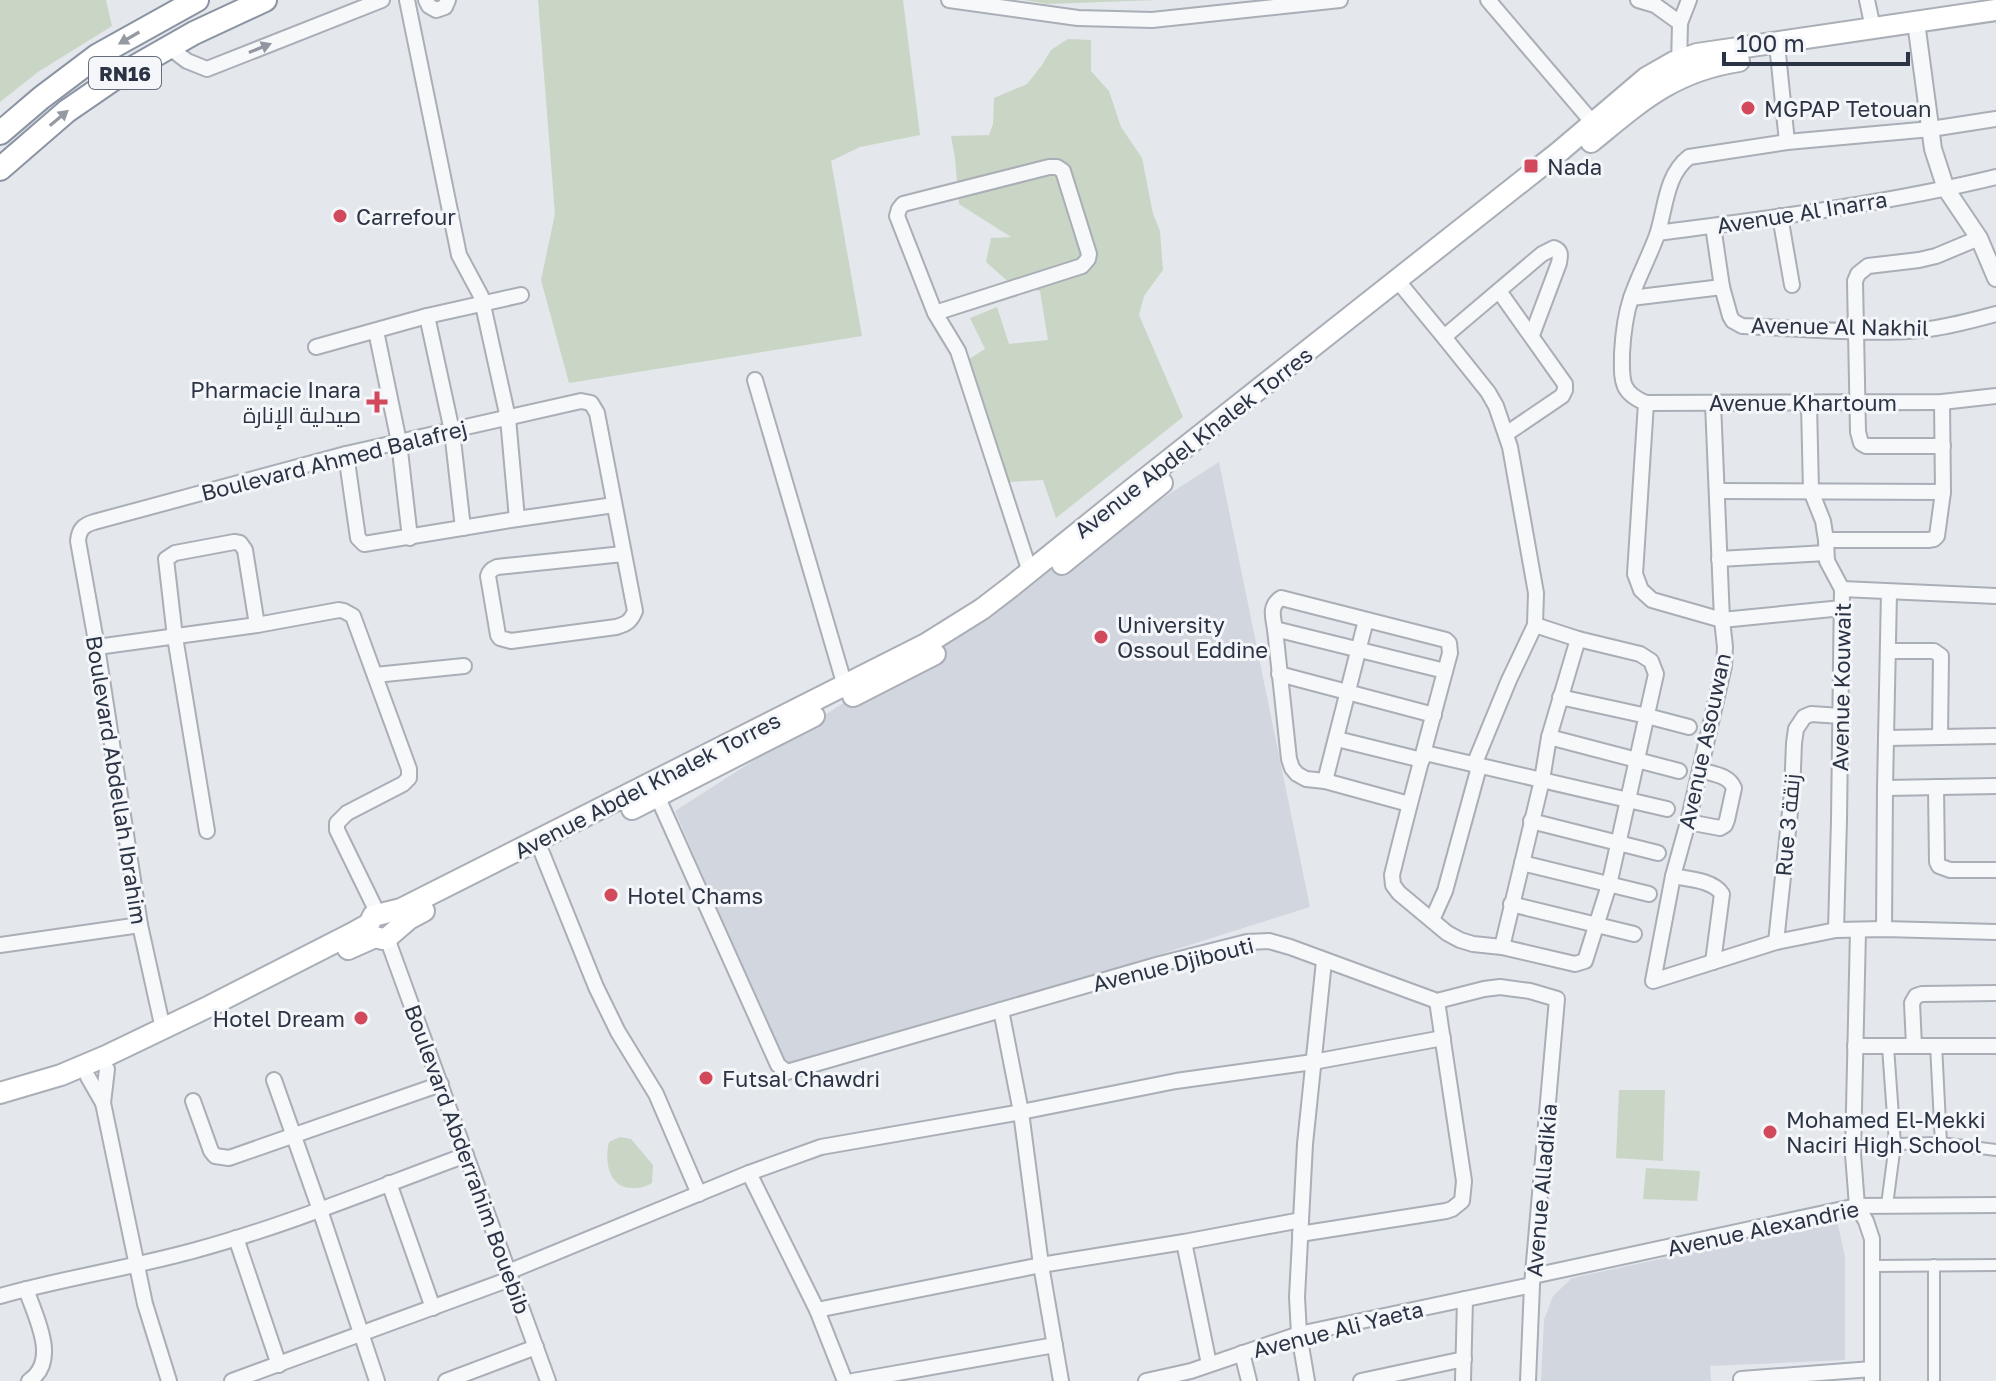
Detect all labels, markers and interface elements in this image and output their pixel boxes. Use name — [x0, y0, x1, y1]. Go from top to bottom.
scale bar — [1724, 16, 1908, 66]
text: 100 m — [1736, 28, 1805, 57]
one-way arrow — [117, 31, 140, 45]
one-way arrow — [248, 41, 272, 54]
road number: RN16 — [89, 57, 161, 89]
place label: MGPAP Tetouan — [1764, 95, 1931, 122]
marker: MGPAP Tetouan — [1739, 99, 1757, 117]
one-way arrow — [49, 110, 69, 127]
place label: Nada — [1547, 153, 1602, 180]
marker: Nada — [1522, 157, 1540, 175]
street label: Avenue Al Inarra — [1715, 185, 1889, 239]
place label: Carrefour — [356, 203, 456, 230]
marker: Carrefour — [331, 207, 349, 225]
street label: Avenue Al Nakhil — [1751, 311, 1929, 341]
street label: Avenue Abdel Khalek Torres — [1068, 341, 1318, 543]
place label: Pharmacie Inara صيدلية الإنارة — [190, 376, 361, 430]
street label: Avenue Khartoum — [1709, 389, 1897, 416]
marker: Pharmacie Inara صيدلية الإنارة — [368, 393, 386, 411]
street label: Boulevard Ahmed Balafrej — [198, 414, 470, 506]
street label: Avenue Kouwait — [1826, 602, 1856, 772]
place label: University Ossoul Eddine — [1117, 611, 1268, 663]
marker: University Ossoul Eddine — [1092, 628, 1110, 646]
street label: Boulevard Abdellah Ibrahim — [81, 634, 153, 926]
street label: Avenue Asouwan — [1672, 650, 1736, 832]
street label: Avenue Abdel Khalek Torres — [509, 706, 785, 864]
street label: Rue 3 زنقة — [1769, 773, 1805, 877]
place label: Hotel Chams — [627, 882, 763, 909]
marker: Hotel Chams — [602, 886, 620, 904]
street label: Avenue Djibouti — [1090, 931, 1256, 997]
street label: Boulevard Abderrahim Bouebib — [399, 1001, 537, 1317]
place label: Hotel Dream — [213, 1005, 345, 1032]
marker: Hotel Dream — [352, 1009, 370, 1027]
place label: Futsal Chawdri — [722, 1065, 880, 1092]
marker: Futsal Chawdri — [697, 1069, 715, 1087]
street label: Avenue Alladikia — [1520, 1102, 1562, 1278]
place label: Mohamed El-Mekki Naciri High School — [1786, 1106, 1986, 1158]
marker: Mohamed El-Mekki Naciri High School — [1761, 1123, 1779, 1141]
street label: Avenue Alexandrie — [1665, 1195, 1861, 1261]
street label: Avenue Ali Yaeta — [1250, 1295, 1426, 1363]

